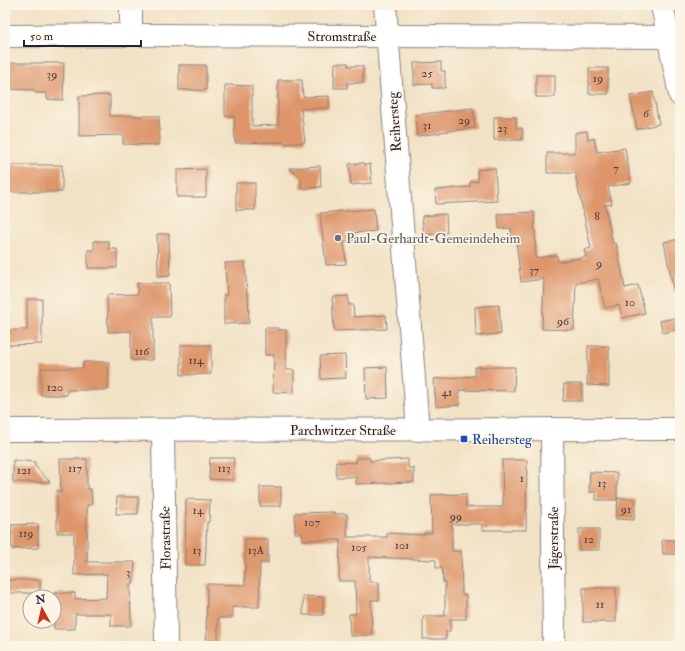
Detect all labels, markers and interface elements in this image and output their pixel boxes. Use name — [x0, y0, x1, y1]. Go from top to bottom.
scale bar — [24, 22, 141, 48]
street label: Stromstraße — [308, 28, 377, 45]
text: 50 m — [30, 29, 54, 44]
house number: 25 — [421, 66, 433, 81]
house number: 39 — [47, 67, 57, 82]
house number: 19 — [593, 71, 603, 86]
street label: Reihersteg — [384, 90, 405, 152]
house number: 6 — [643, 106, 650, 121]
house number: 29 — [458, 113, 470, 128]
house number: 31 — [423, 118, 431, 133]
house number: 23 — [497, 121, 507, 136]
house number: 7 — [613, 161, 619, 176]
house number: 8 — [594, 209, 600, 224]
place label: Paul-Gerhardt-Gemeindeheim — [346, 230, 521, 247]
marker: Paul-Gerhardt-Gemeindeheim — [333, 233, 343, 243]
house number: 9 — [595, 256, 602, 271]
house number: 37 — [529, 263, 540, 278]
house number: 10 — [625, 295, 635, 310]
house number: 96 — [556, 314, 570, 329]
house number: 116 — [135, 344, 150, 359]
house number: 114 — [188, 353, 204, 368]
house number: 120 — [47, 380, 63, 395]
house number: 41 — [442, 385, 452, 400]
street label: Parchwitzer Straße — [290, 422, 396, 439]
place label: Reihersteg — [472, 431, 533, 448]
marker: Reihersteg — [459, 434, 469, 444]
house number: 117 — [68, 461, 83, 476]
house number: 113 — [217, 461, 231, 476]
house number: 121 — [17, 463, 31, 478]
house number: 1 — [520, 471, 524, 486]
house number: 13 — [598, 476, 606, 491]
house number: 91 — [620, 502, 631, 517]
house number: 14 — [193, 503, 204, 518]
street label: Florastraße — [156, 506, 175, 570]
street label: Jägerstraße — [545, 506, 562, 570]
house number: 99 — [449, 509, 462, 524]
house number: 107 — [304, 515, 320, 530]
house number: 119 — [19, 526, 33, 541]
house number: 12 — [584, 532, 594, 547]
house number: 101 — [395, 538, 409, 553]
house number: 105 — [351, 540, 368, 555]
house number: 13 — [193, 543, 201, 558]
house number: 13A — [248, 543, 265, 558]
house number: 3 — [126, 565, 130, 580]
north arrow — [22, 589, 62, 629]
text: N — [34, 592, 48, 607]
house number: 11 — [596, 597, 604, 612]

